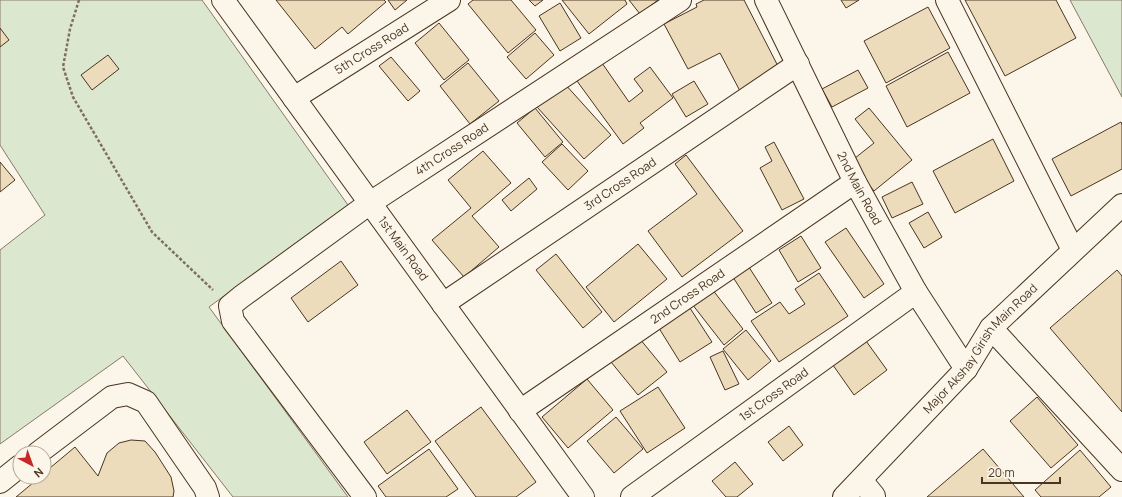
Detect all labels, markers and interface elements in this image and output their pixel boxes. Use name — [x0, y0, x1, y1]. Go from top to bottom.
street label: 5th Cross Road — [331, 19, 412, 78]
street label: 4th Cross Road — [411, 119, 492, 179]
street label: 2nd Main Road — [833, 148, 886, 228]
street label: 3rd Cross Road — [581, 153, 659, 214]
street label: 1st Main Road — [374, 213, 433, 284]
street label: 2nd Cross Road — [647, 265, 728, 328]
street label: Major Akshay Girish Main Road — [919, 280, 1041, 417]
street label: 1st Cross Road — [736, 363, 812, 425]
north arrow — [12, 445, 52, 485]
scale bar — [982, 459, 1060, 485]
text: 20 m — [988, 464, 1015, 481]
text: N — [31, 465, 47, 481]

